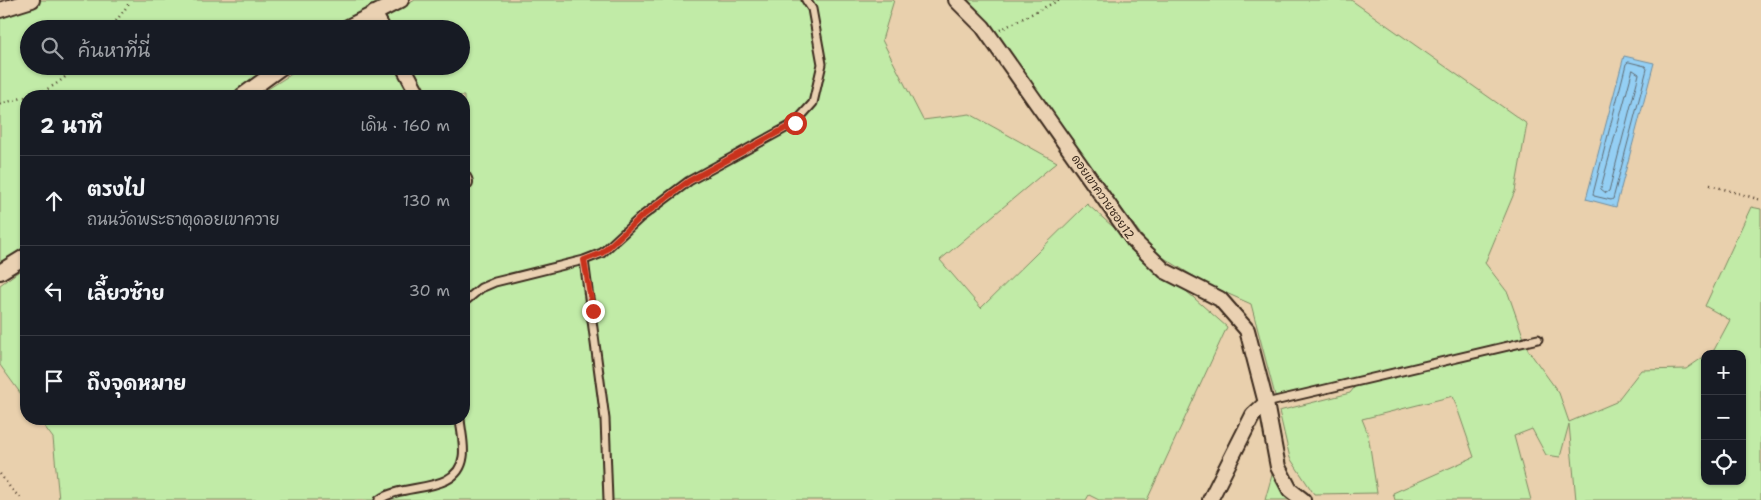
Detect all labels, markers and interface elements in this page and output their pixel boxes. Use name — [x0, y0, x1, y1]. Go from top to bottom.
search box — [20, 20, 470, 75]
icon: search — [38, 34, 66, 62]
text: ค้นหาที่นี่ — [78, 38, 150, 63]
text: 2 นาที — [40, 112, 102, 140]
route start — [784, 112, 807, 135]
text: เดิน · 160 m — [360, 115, 450, 136]
street label: ดอยเขาควายซอย12 — [1068, 151, 1138, 243]
text: ตรงไป — [87, 177, 145, 202]
icon: ahead — [40, 187, 68, 215]
text: 130 m — [403, 190, 450, 211]
text: ถนนวัดพระธาตุดอยเขาควาย — [87, 209, 280, 230]
icon: left — [40, 277, 68, 305]
text: 30 m — [409, 280, 450, 301]
text: เลี้ยวซ้าย — [87, 281, 164, 306]
route end — [582, 300, 605, 323]
map controls — [1701, 350, 1746, 485]
button: + — [1701, 350, 1746, 395]
icon: arrive — [40, 367, 68, 395]
text: ถึงจุดหมาย — [87, 371, 186, 396]
button: − — [1701, 395, 1746, 440]
button: locate — [1701, 440, 1746, 485]

